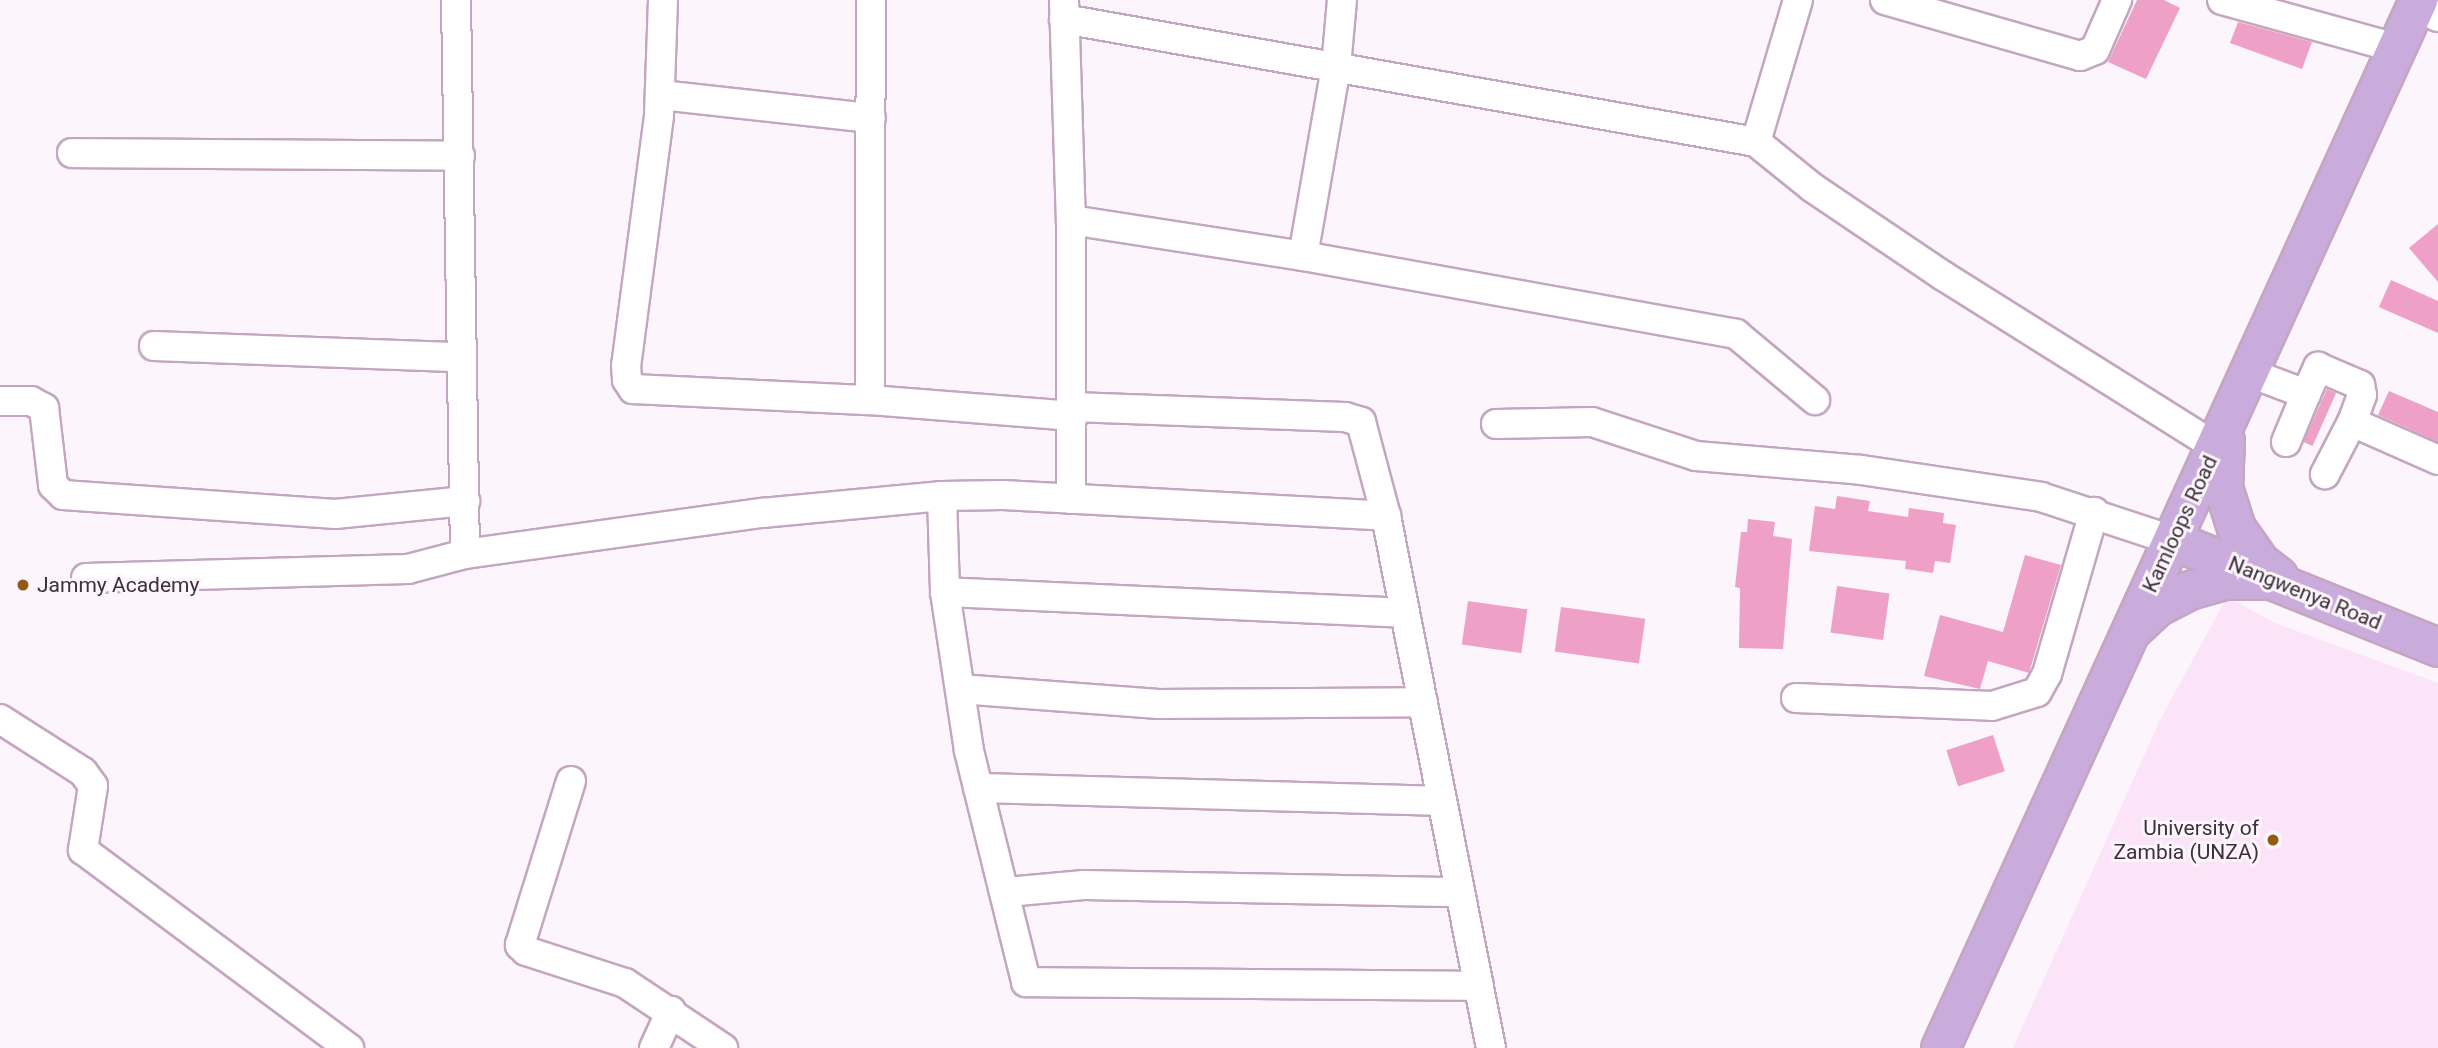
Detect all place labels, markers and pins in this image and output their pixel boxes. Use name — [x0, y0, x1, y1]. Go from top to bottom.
place label: Jammy Academy — [37, 572, 199, 598]
marker: Jammy Academy — [15, 577, 31, 593]
place label: University of Zambia (UNZA) — [2114, 815, 2259, 865]
marker: University of Zambia (UNZA) — [2265, 832, 2281, 848]

